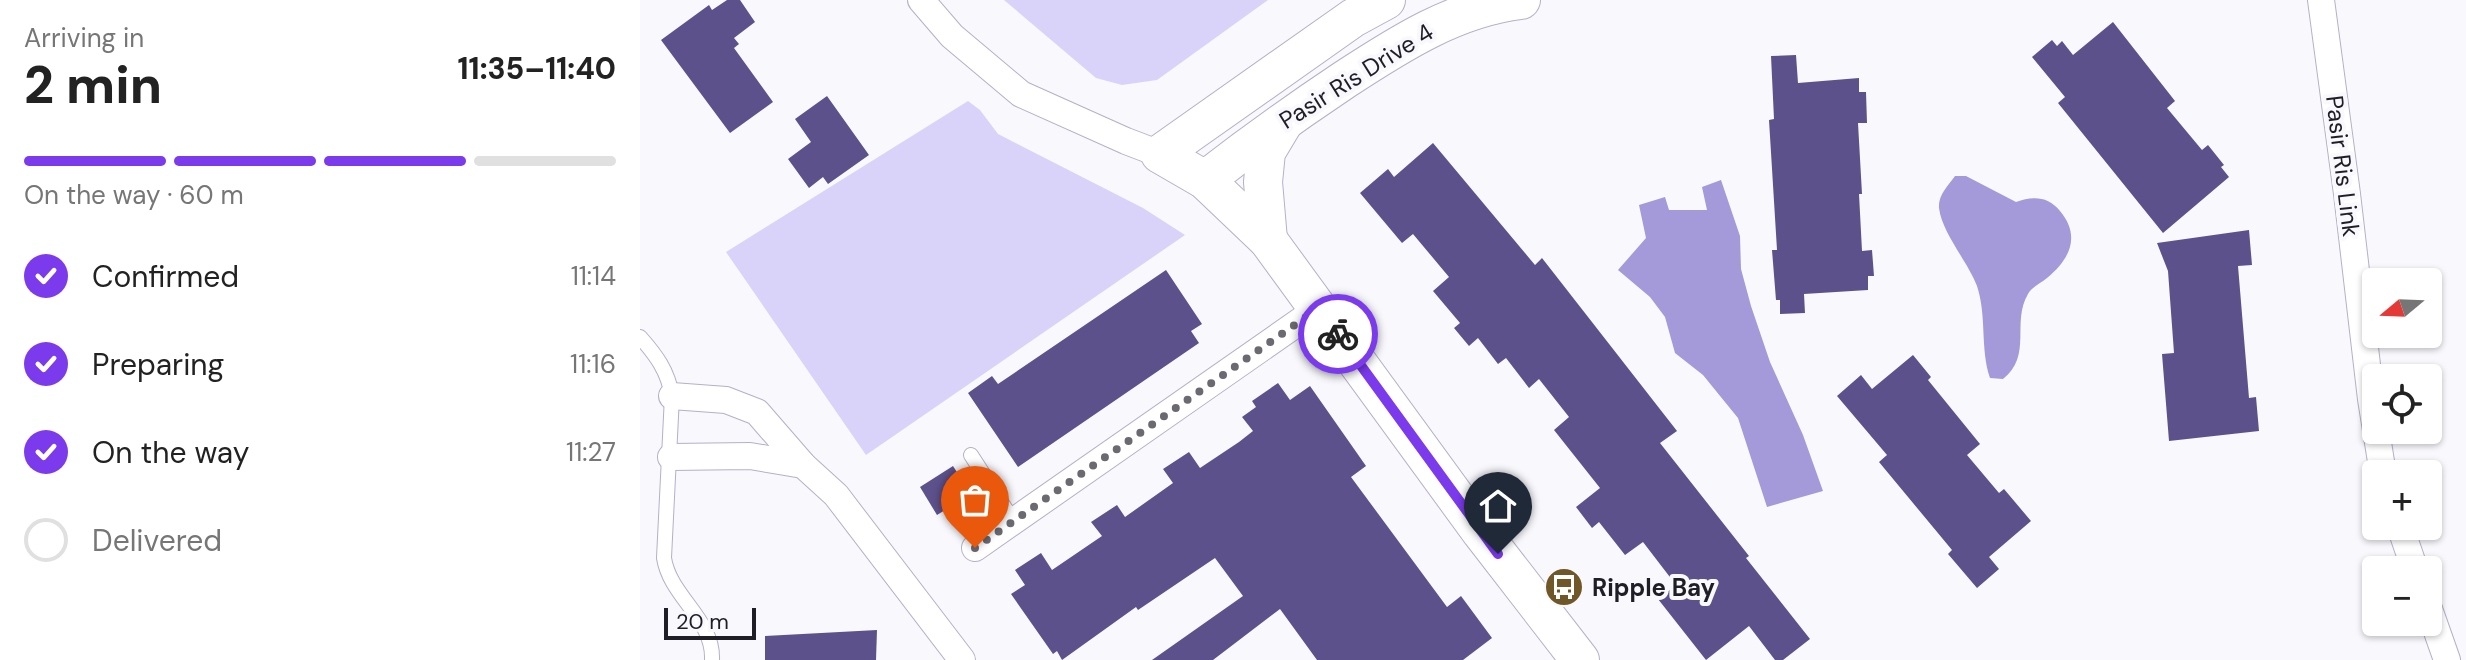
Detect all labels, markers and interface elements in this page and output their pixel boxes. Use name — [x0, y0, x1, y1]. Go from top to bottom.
street label: Pasir Ris Drive 4 — [1273, 16, 1439, 136]
text: Arriving in — [24, 21, 144, 55]
text: 11:35–11:40 — [458, 49, 616, 88]
text: 2 min — [24, 51, 162, 119]
street label: Pasir Ris Link — [2319, 94, 2367, 238]
text: On the way · 60 m — [24, 178, 244, 212]
icon: check — [24, 254, 68, 298]
text: Confirmed — [92, 257, 239, 296]
text: 11:14 — [571, 259, 616, 293]
north arrow — [2362, 268, 2442, 348]
map controls — [2362, 268, 2442, 636]
courier — [1298, 294, 1378, 374]
icon: bike — [1316, 312, 1360, 356]
icon: check — [24, 342, 68, 386]
text: Preparing — [92, 345, 224, 384]
text: 11:16 — [570, 347, 616, 381]
button: locate — [2362, 364, 2442, 444]
icon: check — [24, 430, 68, 474]
text: On the way — [92, 433, 249, 472]
text: 11:27 — [566, 435, 616, 469]
button: + — [2362, 460, 2442, 540]
pin — [941, 466, 1009, 548]
pin — [1464, 472, 1532, 554]
icon: bag — [953, 478, 997, 522]
icon: home — [1476, 484, 1520, 528]
text: Delivered — [92, 521, 222, 560]
button: − — [2362, 556, 2442, 636]
bus stop icon: Ripple Bay — [1543, 566, 1585, 608]
place label: Ripple Bay — [1592, 572, 1716, 603]
scale bar — [664, 604, 756, 640]
text: 20 m — [676, 607, 729, 636]

